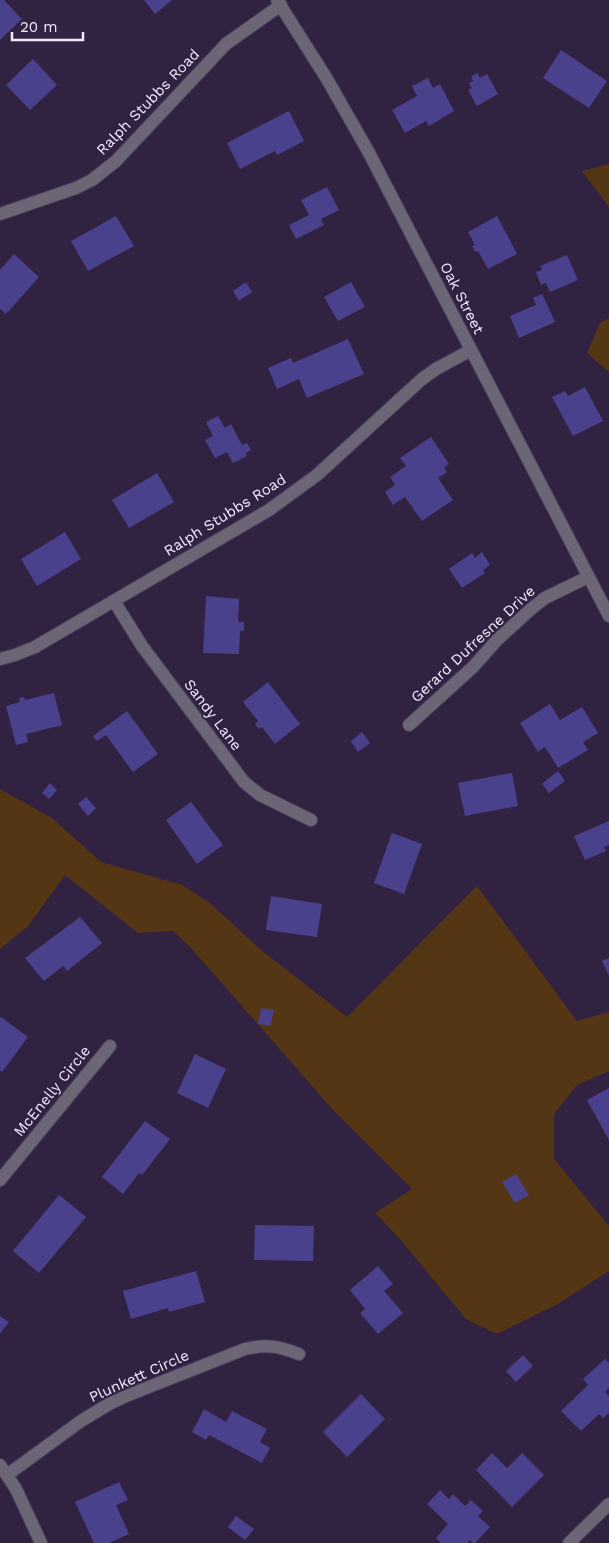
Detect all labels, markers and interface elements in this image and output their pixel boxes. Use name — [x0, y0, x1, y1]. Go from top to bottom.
scale bar — [12, 10, 84, 42]
text: 20 m — [20, 18, 58, 36]
street label: Ralph Stubbs Road — [93, 45, 203, 159]
street label: Oak Street — [436, 259, 488, 338]
street label: Ralph Stubbs Road — [161, 470, 289, 560]
street label: Gerard Dufresne Drive — [407, 582, 539, 706]
street label: Sandy Lane — [180, 676, 246, 754]
street label: McEnelly Circle — [10, 1042, 94, 1140]
street label: Plunkett Circle — [86, 1346, 192, 1406]

